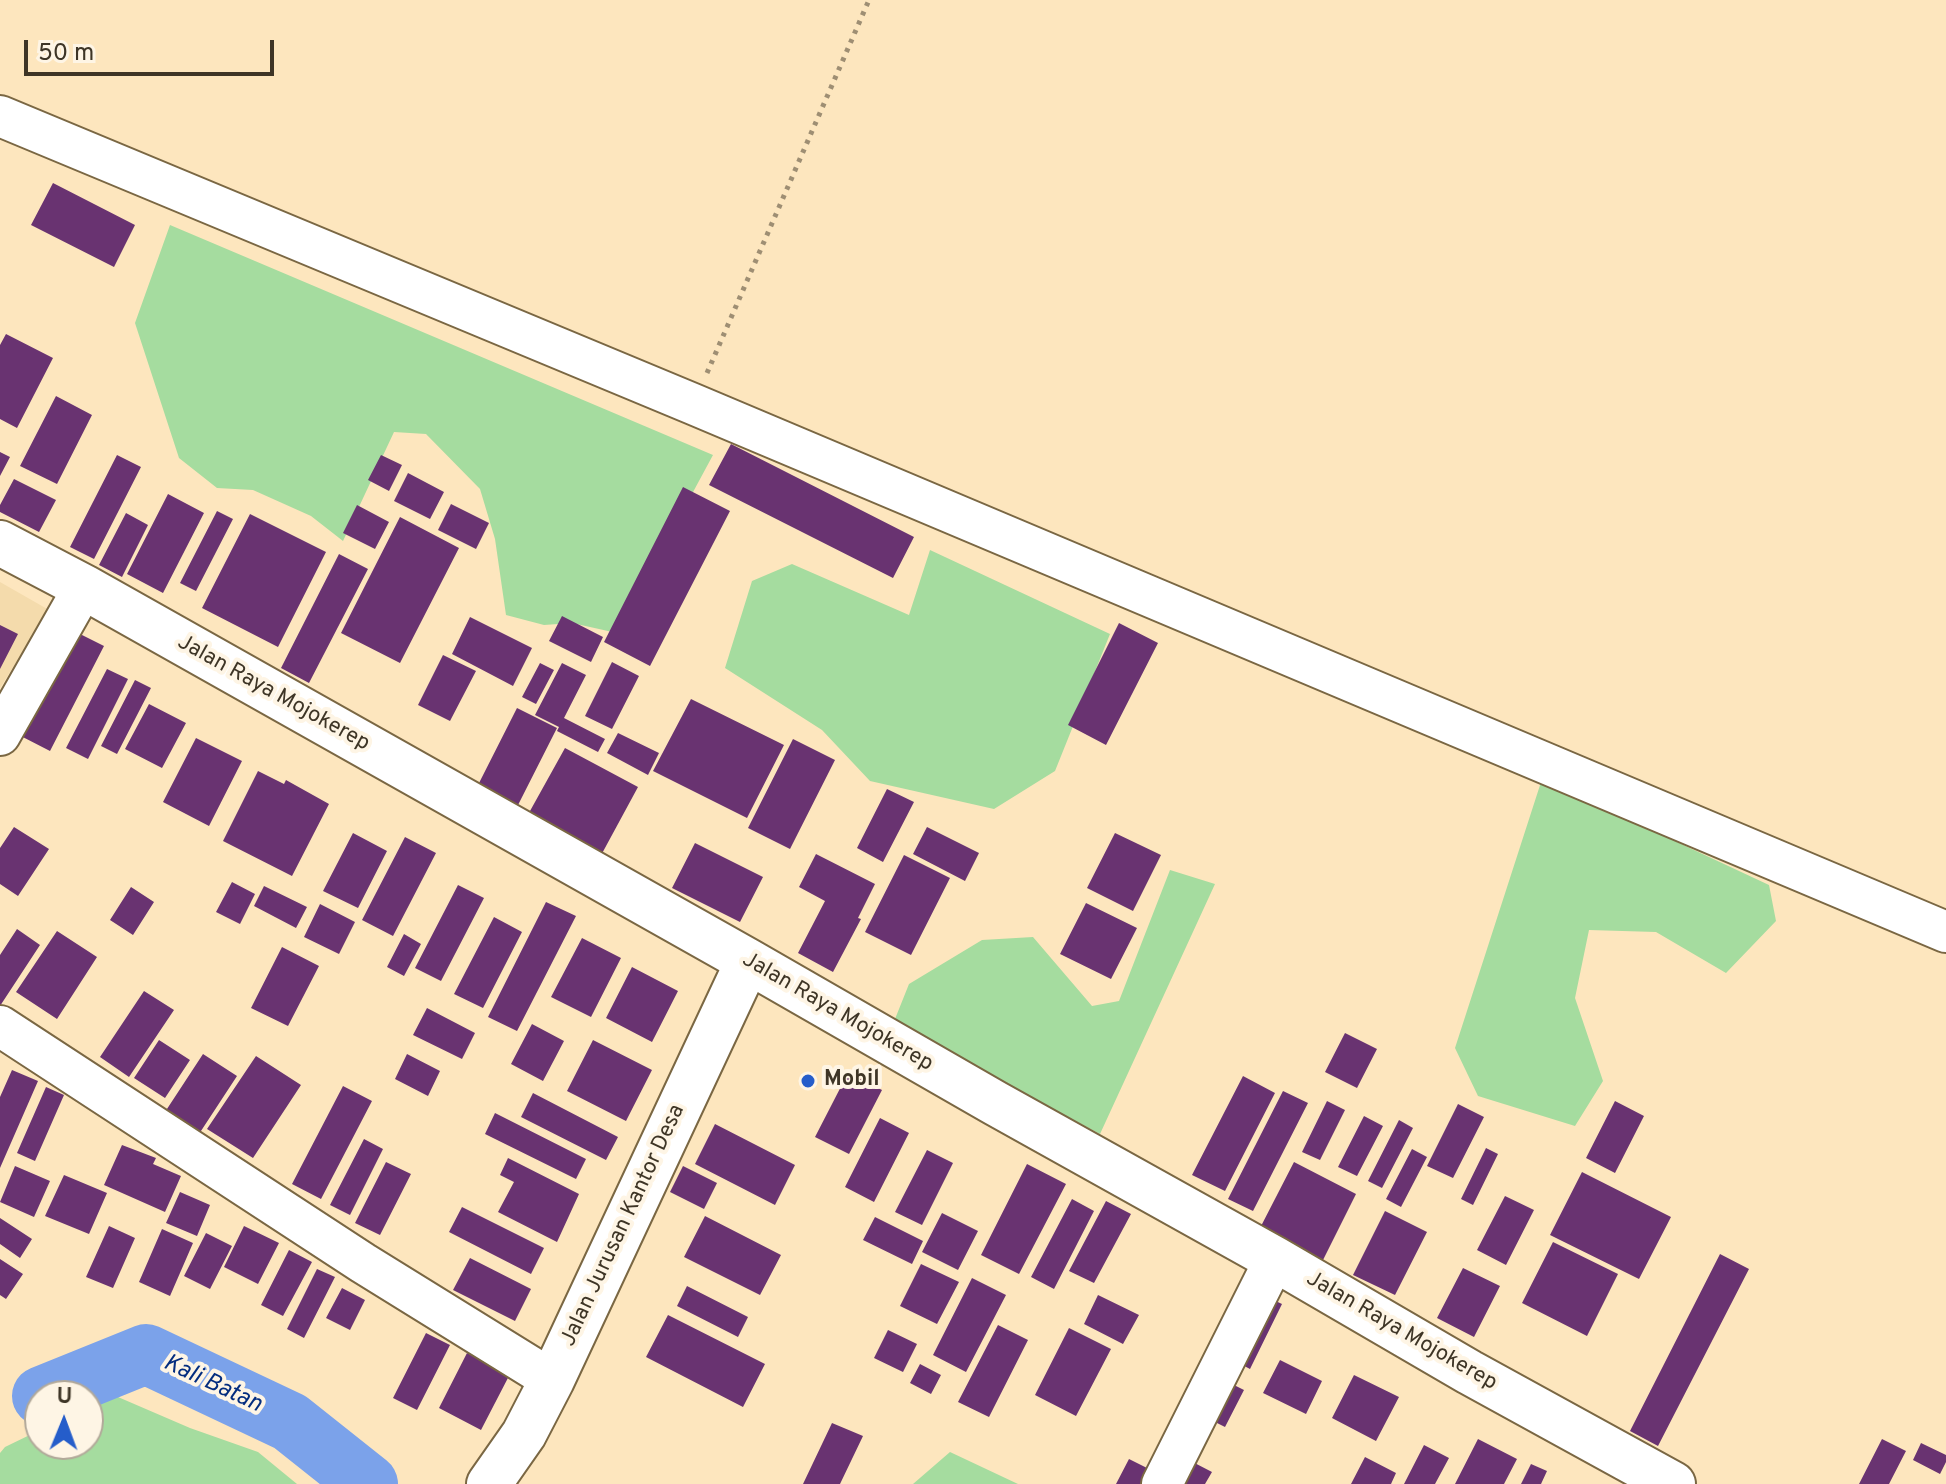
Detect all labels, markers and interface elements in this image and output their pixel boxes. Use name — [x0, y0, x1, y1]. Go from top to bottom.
scale bar — [28, 24, 278, 74]
text: 50 m — [38, 39, 94, 69]
street label: Jalan Raya Mojokerep — [172, 630, 374, 758]
street label: Jalan Raya Mojokerep — [737, 948, 937, 1078]
place label: Mobil — [824, 1068, 880, 1094]
marker: Mobil — [799, 1072, 817, 1090]
street label: Jalan Jurusan Kantor Desa — [556, 1101, 692, 1351]
street label: Jalan Raya Mojokerep — [1301, 1267, 1501, 1397]
water label: Kali Batan — [158, 1350, 266, 1420]
north arrow — [24, 1380, 104, 1460]
text: U — [56, 1384, 72, 1411]

